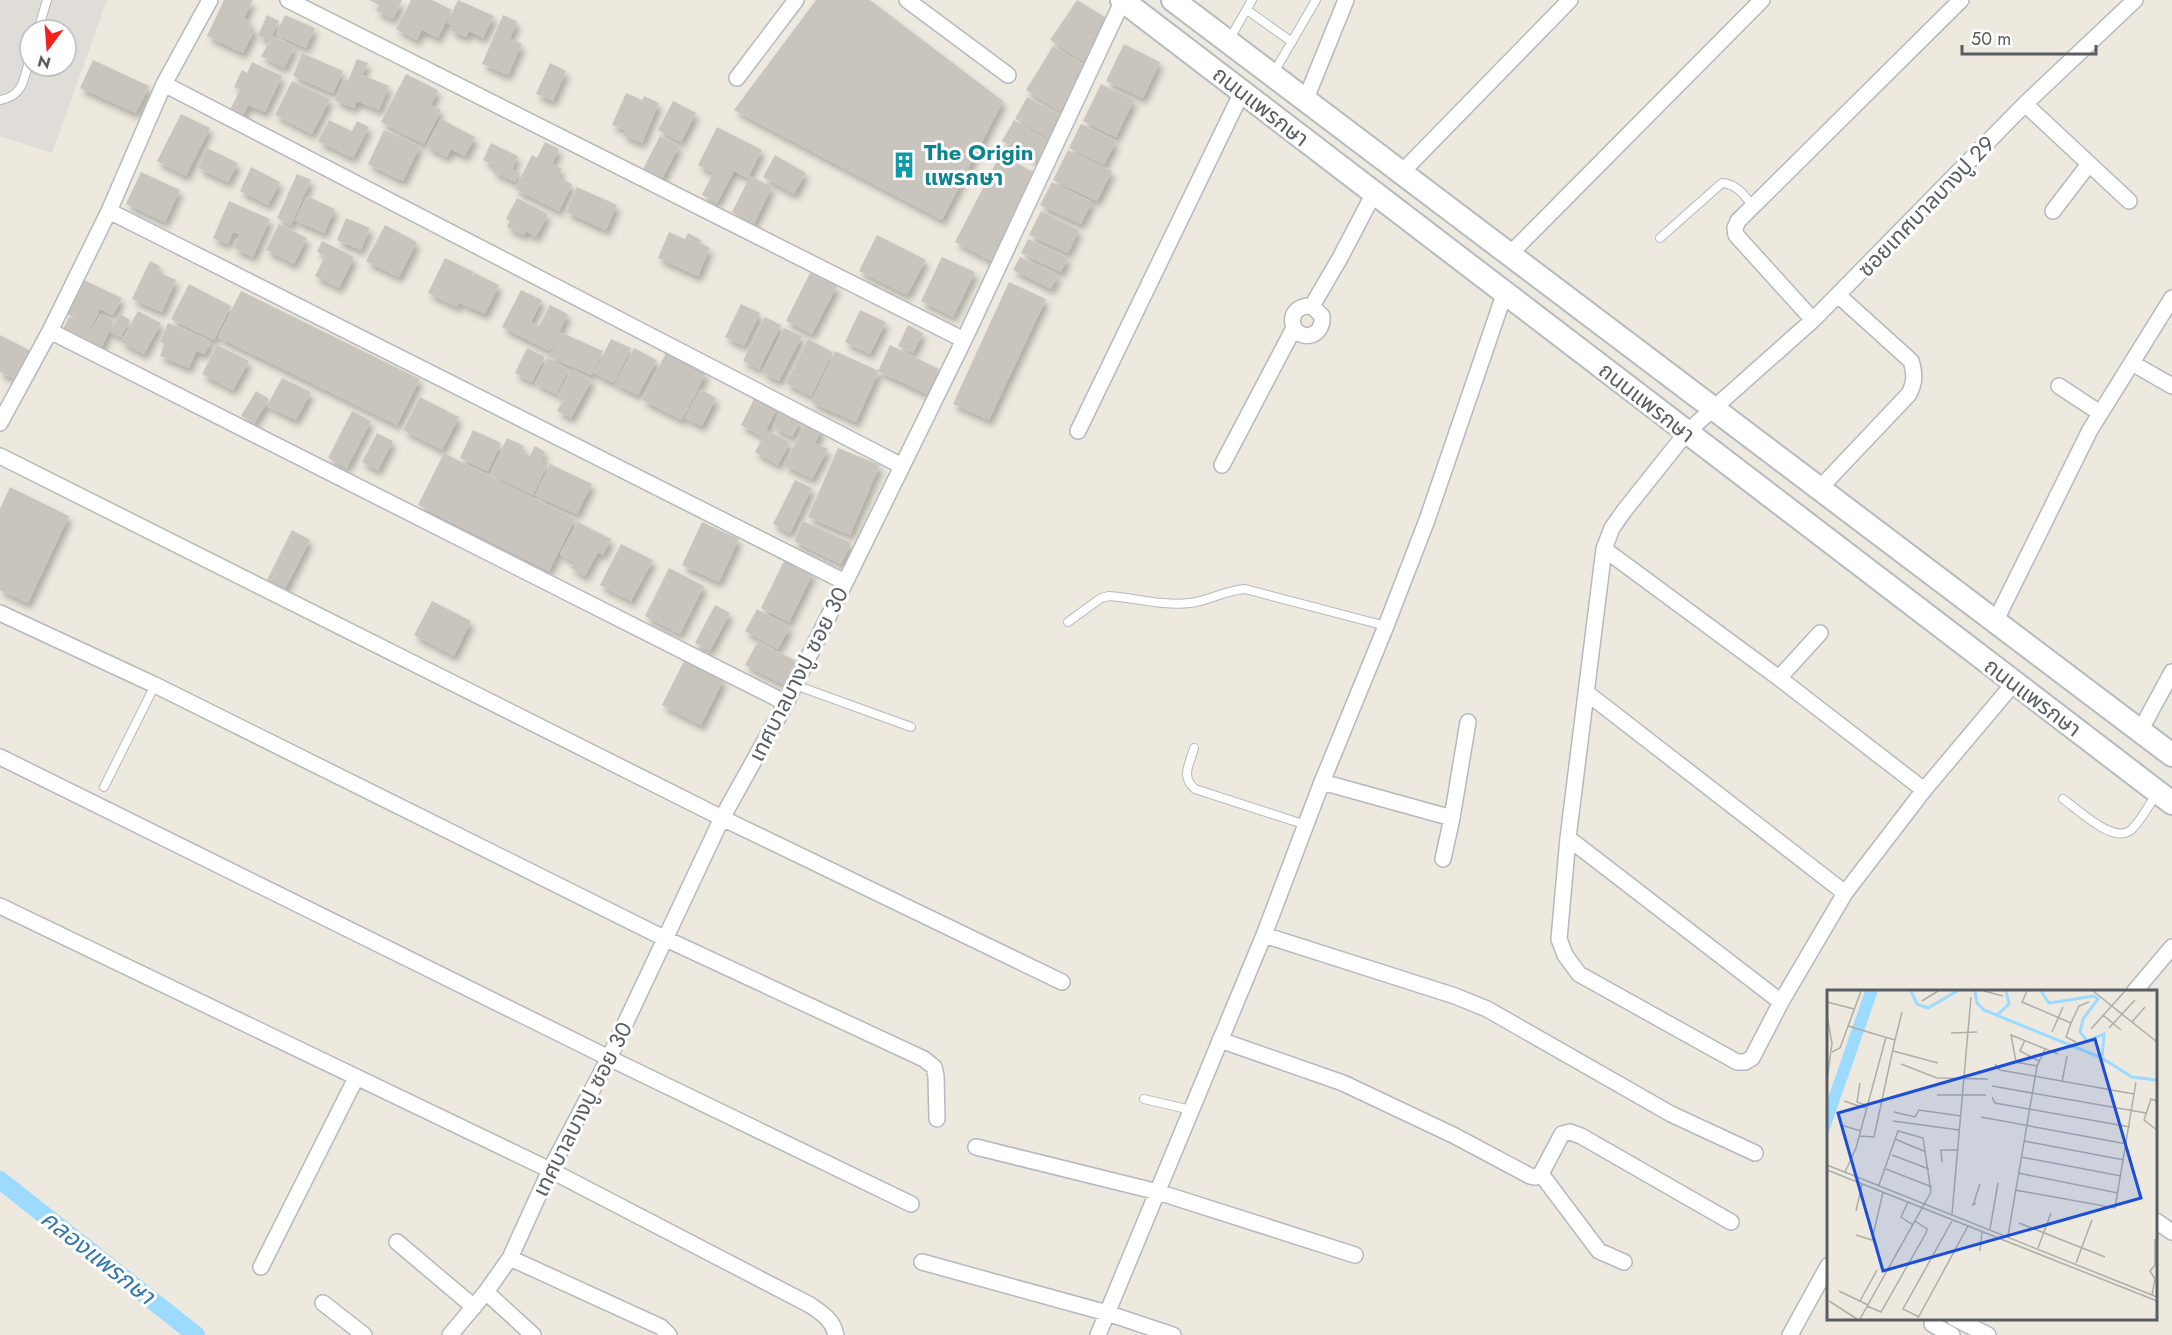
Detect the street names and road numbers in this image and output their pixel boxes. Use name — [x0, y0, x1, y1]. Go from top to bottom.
street label: ถนนแพรกษา — [1206, 58, 1316, 154]
street label: ซอยเทศบาลบางปู 29 — [1850, 128, 2002, 284]
street label: ถนนแพรกษา — [1592, 354, 1702, 450]
street label: เทศบาลบางปู ซอย 30 — [740, 581, 856, 767]
street label: ถนนแพรกษา — [1978, 650, 2088, 744]
street label: เทศบาลบางปู ซอย 30 — [524, 1016, 640, 1202]

